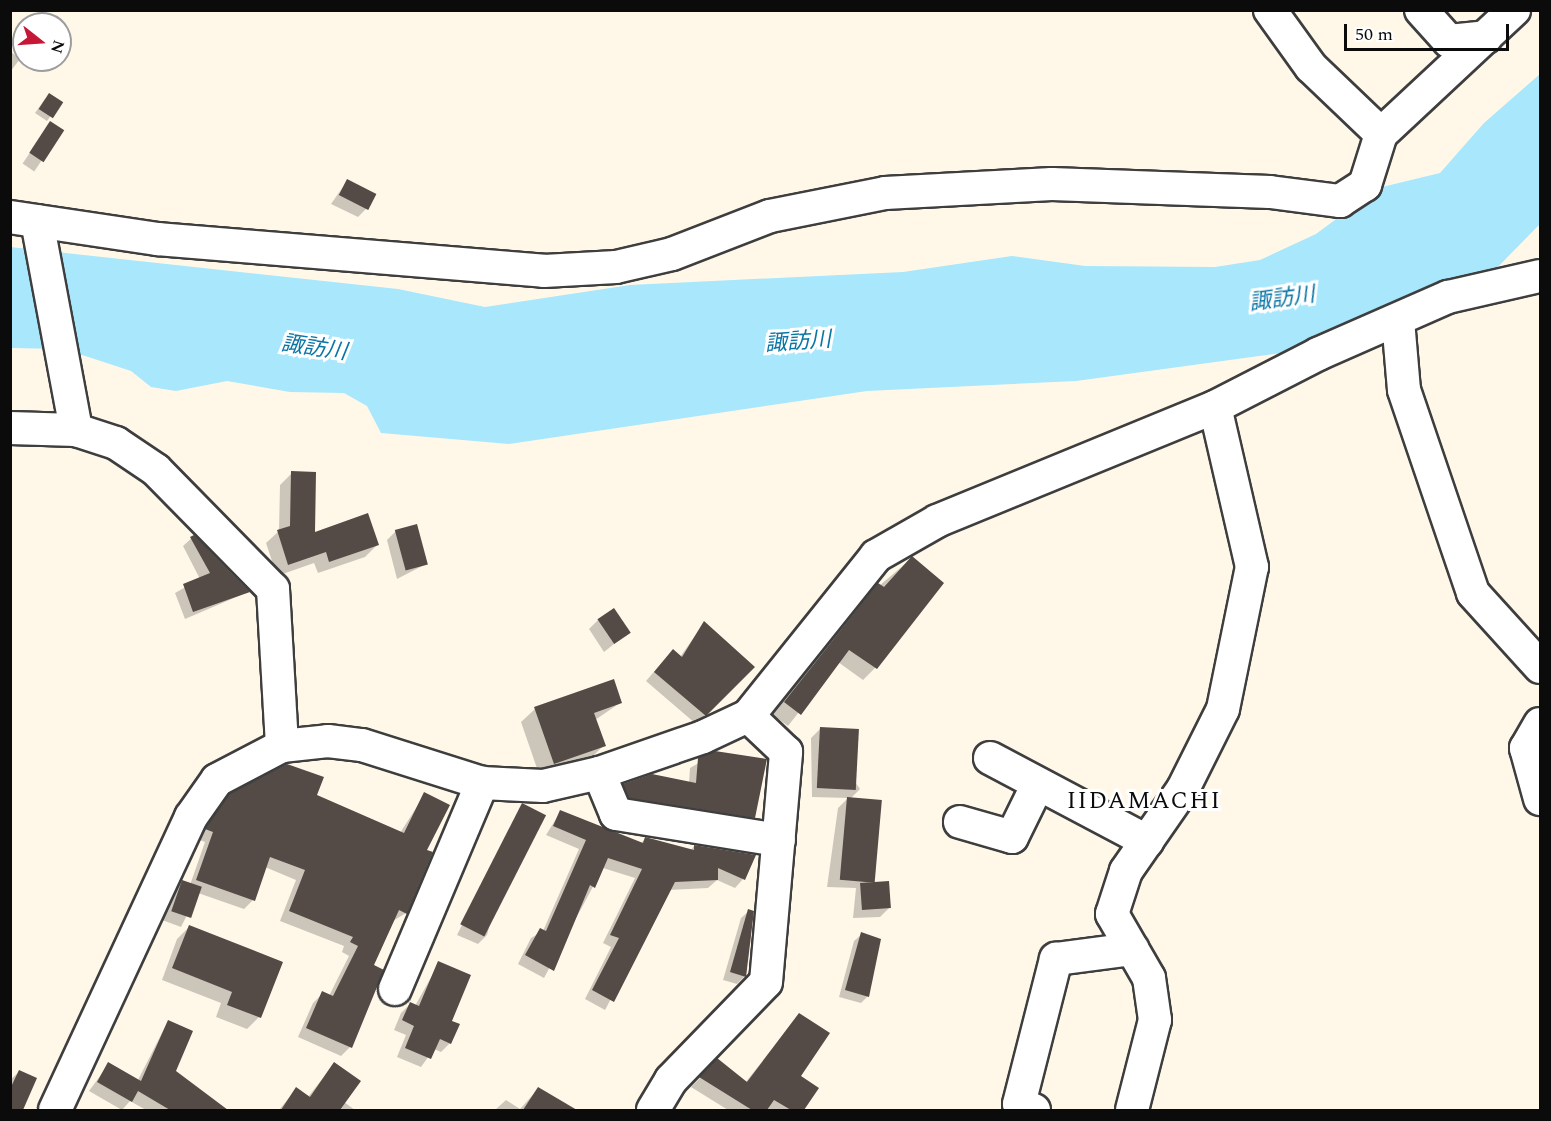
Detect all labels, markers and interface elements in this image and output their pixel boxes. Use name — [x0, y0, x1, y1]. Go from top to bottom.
north arrow — [12, 12, 72, 72]
scale bar — [1347, 12, 1512, 50]
text: 50 m — [1355, 21, 1393, 48]
text: N — [44, 37, 71, 56]
water label: 諏訪川 — [1247, 281, 1317, 317]
water label: 諏訪川 — [764, 327, 832, 357]
water label: 諏訪川 — [279, 330, 349, 366]
district label: IIDAMACHI — [1067, 788, 1221, 816]

